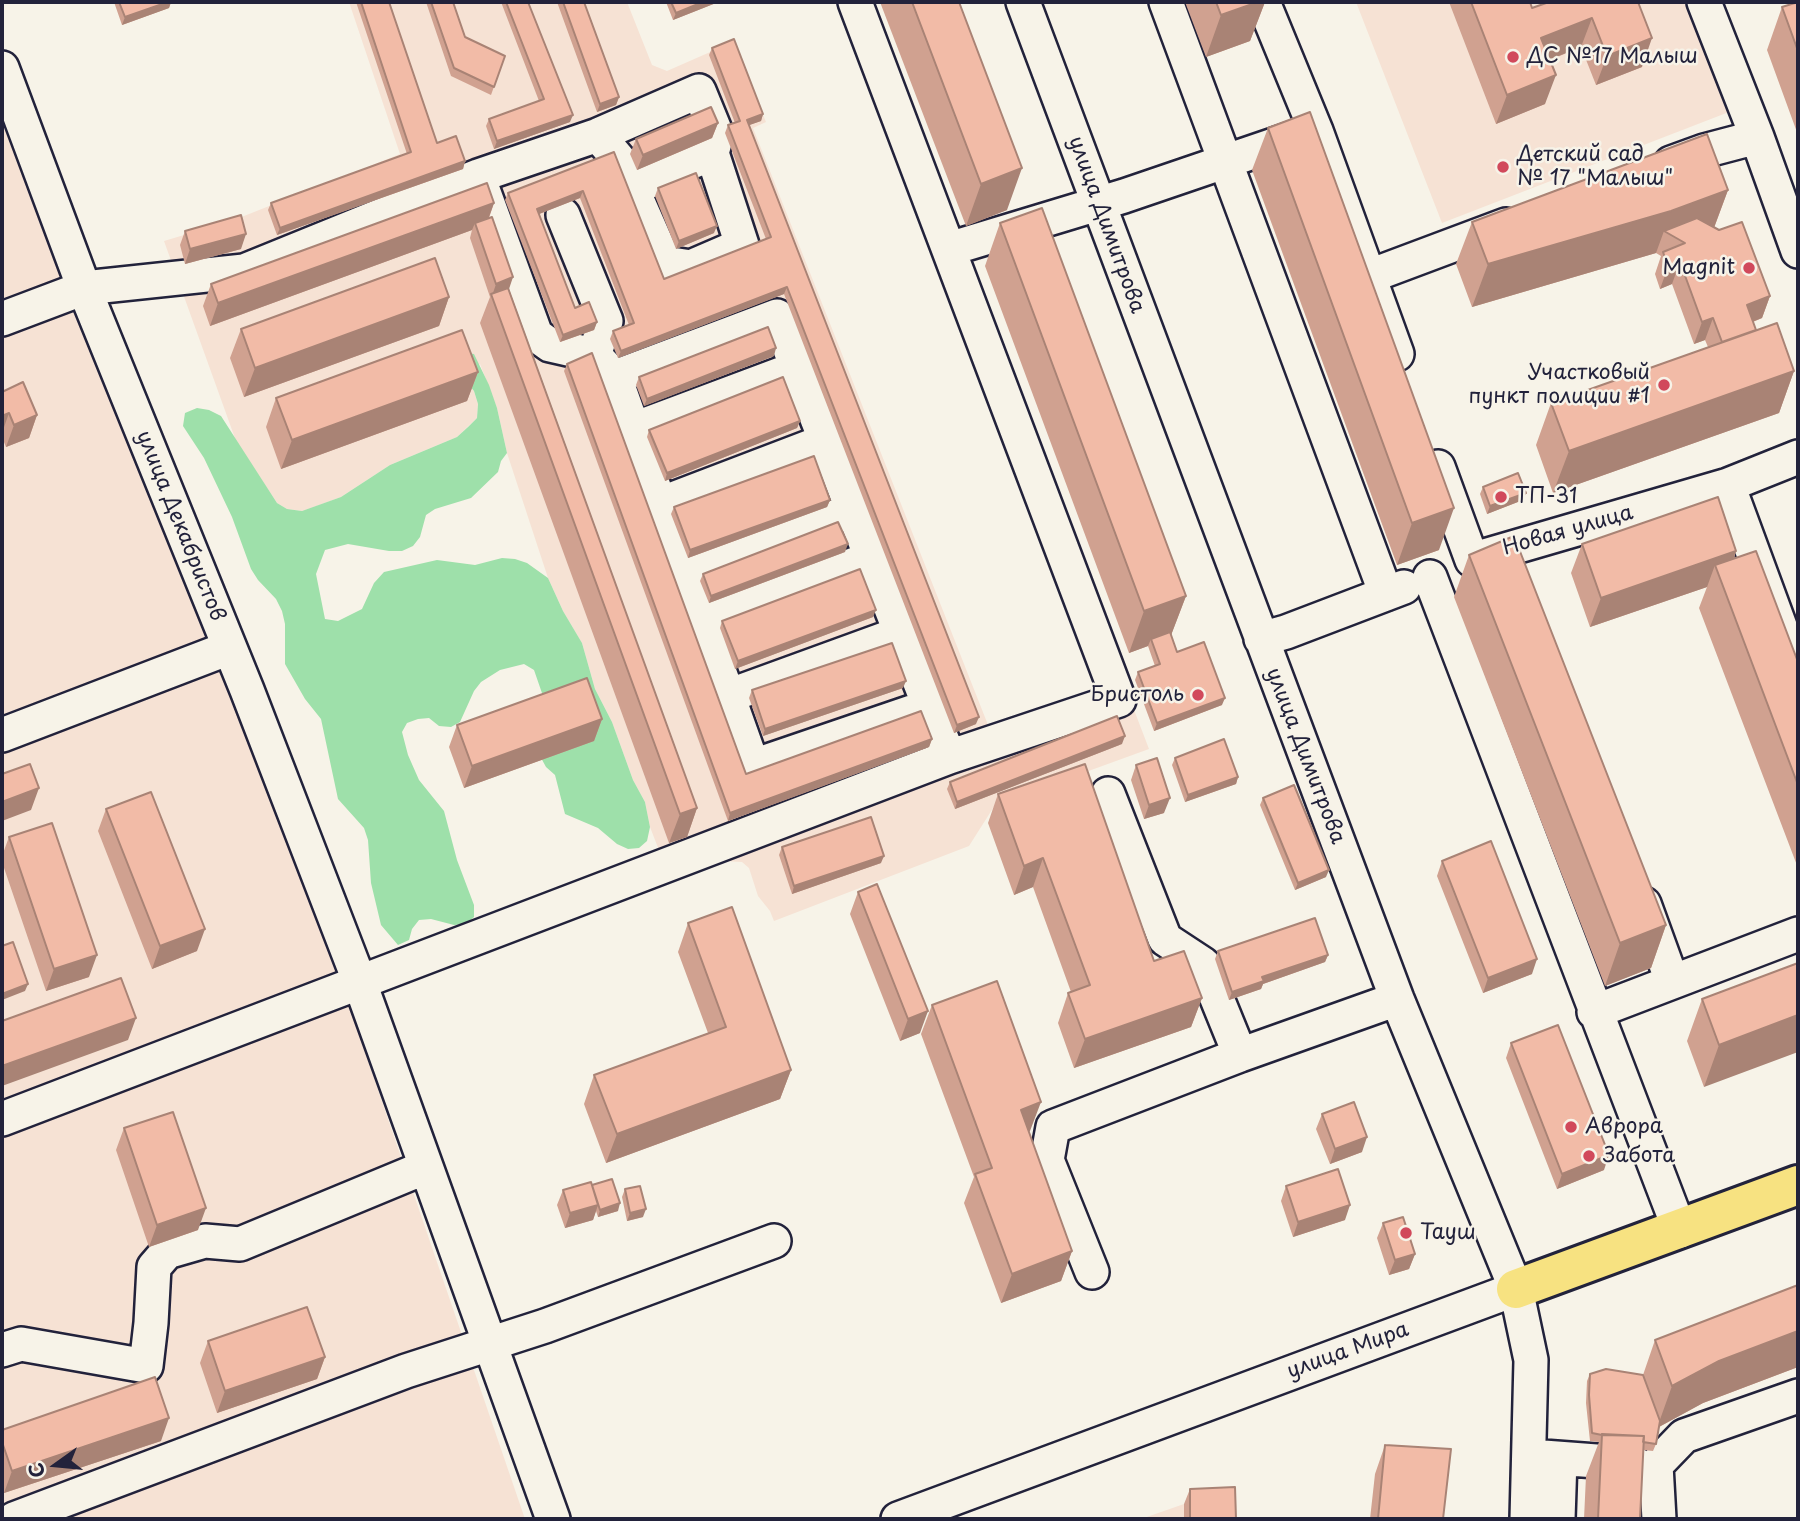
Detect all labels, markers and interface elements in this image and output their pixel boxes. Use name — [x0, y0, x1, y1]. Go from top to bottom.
place label: ДС №17 Малыш — [1527, 44, 1698, 70]
marker: ДС №17 Малыш — [1505, 49, 1521, 65]
street label: улица Димитрова — [1062, 133, 1150, 317]
place label: Детский сад № 17 "Малыш" — [1517, 142, 1673, 192]
marker: Детский сад № 17 "Малыш" — [1495, 159, 1511, 175]
place label: Magnit — [1662, 255, 1735, 281]
marker: Magnit — [1741, 260, 1757, 276]
place label: Участковый пункт полиции #1 — [1468, 360, 1650, 410]
marker: Участковый пункт полиции #1 — [1656, 377, 1672, 393]
street label: улица Декабристов — [130, 427, 230, 625]
place label: ТП-31 — [1515, 484, 1577, 510]
marker: ТП-31 — [1493, 489, 1509, 505]
street label: Новая улица — [1500, 500, 1636, 562]
street label: улица Димитрова — [1260, 664, 1350, 848]
place label: Бристоль — [1091, 682, 1184, 708]
marker: Бристоль — [1190, 687, 1206, 703]
place label: Аврора — [1585, 1114, 1663, 1140]
marker: Аврора — [1563, 1119, 1579, 1135]
place label: Забота — [1603, 1143, 1675, 1169]
marker: Забота — [1581, 1148, 1597, 1164]
place label: Тауш — [1420, 1220, 1476, 1246]
marker: Тауш — [1398, 1225, 1414, 1241]
street label: улица Мира — [1284, 1317, 1412, 1385]
north arrow — [21, 1430, 91, 1500]
text: С — [20, 1460, 51, 1481]

